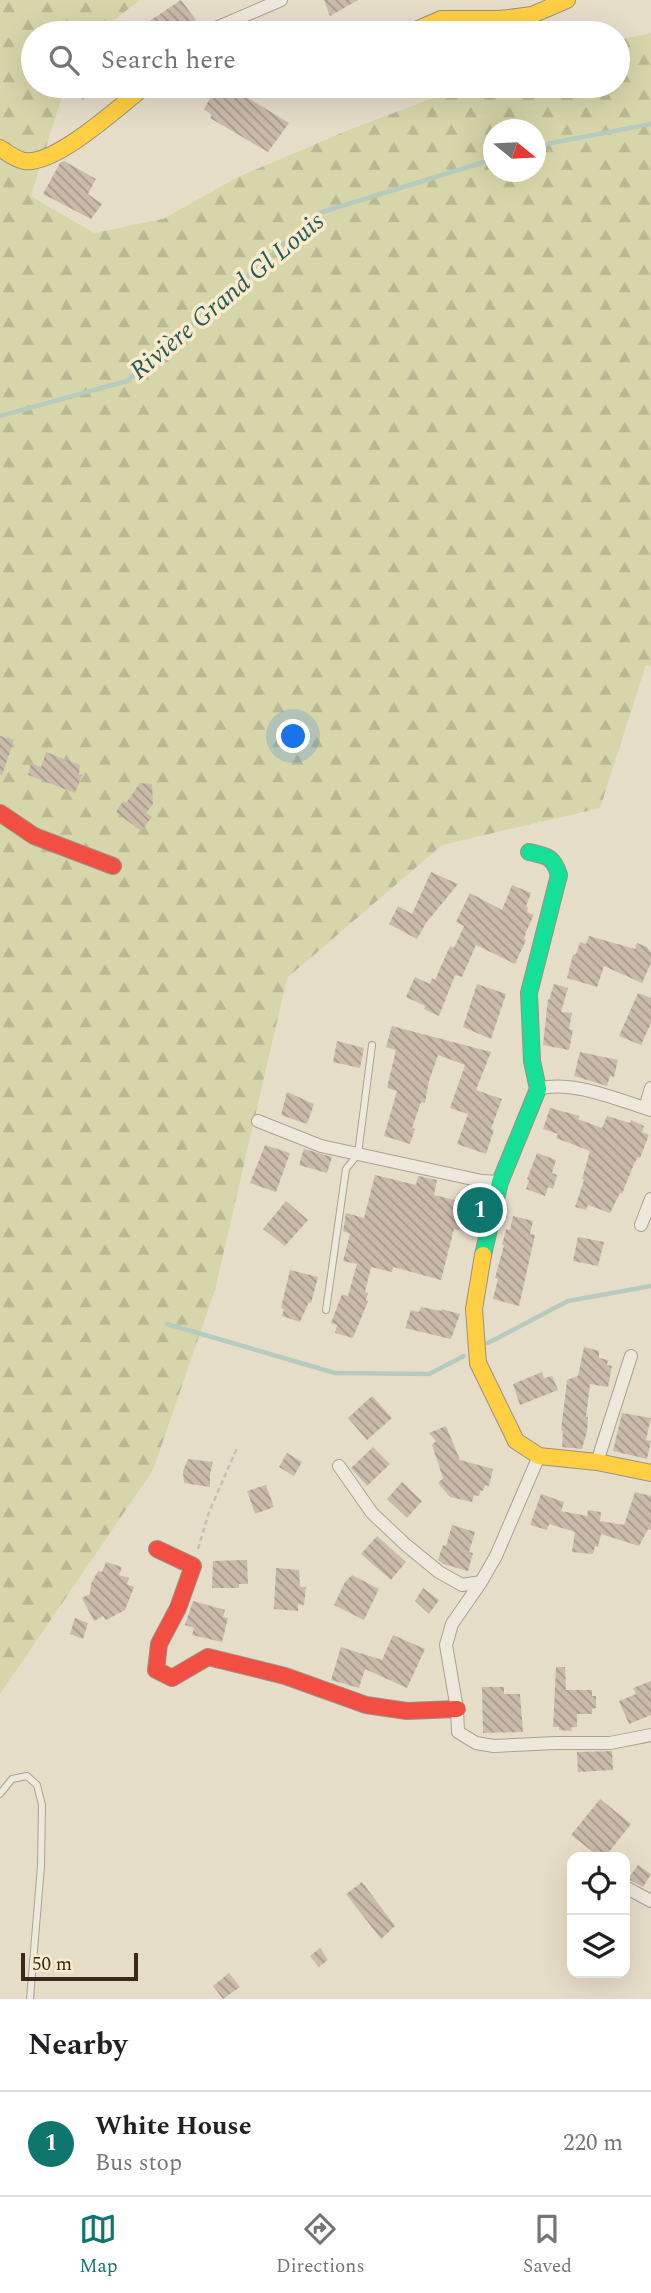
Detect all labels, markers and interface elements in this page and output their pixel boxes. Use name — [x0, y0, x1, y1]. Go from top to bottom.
search box — [21, 21, 630, 98]
text: Search here — [101, 40, 236, 80]
icon: search — [45, 41, 83, 79]
north arrow — [483, 119, 546, 182]
water label: Rivière Grand Gl Louis — [121, 202, 333, 390]
your location — [276, 719, 310, 753]
pin: 1 — [457, 1184, 503, 1236]
map controls — [567, 1852, 630, 1978]
button: locate — [567, 1852, 630, 1915]
button: layers — [567, 1915, 630, 1978]
scale bar — [21, 1950, 138, 1982]
text: 50 m — [32, 1950, 72, 1979]
text: Nearby — [28, 2022, 127, 2068]
text: White House — [95, 2106, 252, 2146]
text: 1 — [45, 2126, 57, 2161]
text: 220 m — [563, 2126, 623, 2161]
text: Bus stop — [95, 2146, 182, 2181]
tab: Map — [79, 2210, 118, 2281]
tab: Directions — [276, 2210, 365, 2281]
tab: Saved — [523, 2210, 572, 2281]

